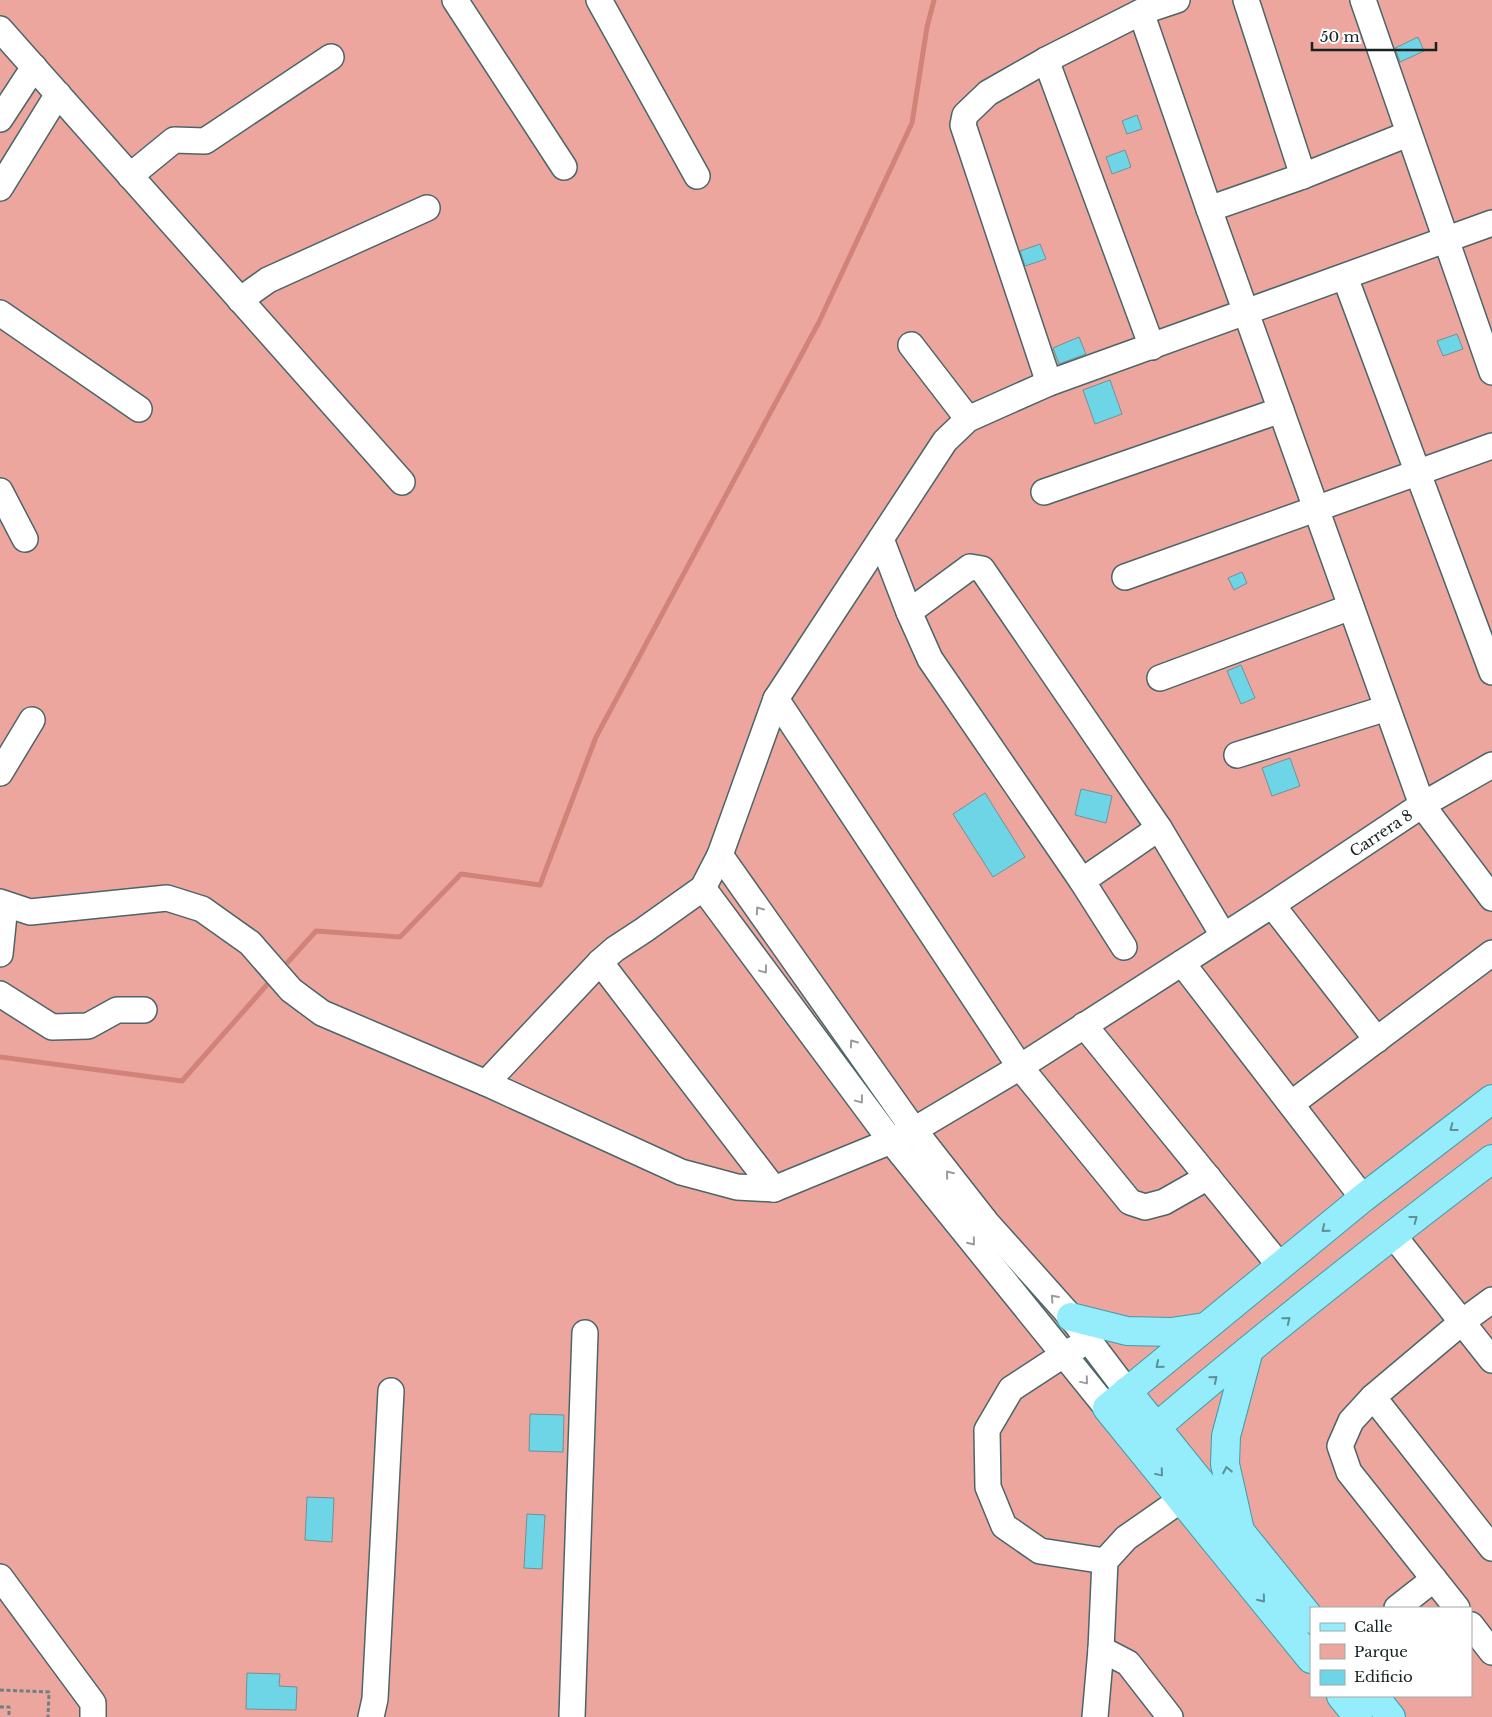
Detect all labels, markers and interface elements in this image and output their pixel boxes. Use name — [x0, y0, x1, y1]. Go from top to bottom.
scale bar — [1312, 20, 1436, 52]
text: 50 m — [1320, 27, 1360, 46]
street label: Carrera 8 — [1346, 805, 1416, 860]
one-way arrow — [756, 907, 765, 916]
one-way arrow — [758, 964, 766, 973]
one-way arrow — [850, 1039, 859, 1049]
one-way arrow — [855, 1094, 863, 1103]
one-way arrow — [1450, 1123, 1459, 1131]
one-way arrow — [945, 1171, 954, 1180]
one-way arrow — [1408, 1216, 1417, 1224]
one-way arrow — [1322, 1223, 1331, 1232]
one-way arrow — [966, 1236, 975, 1245]
one-way arrow — [1051, 1295, 1060, 1304]
one-way arrow — [1281, 1317, 1290, 1325]
one-way arrow — [1156, 1359, 1165, 1368]
one-way arrow — [1079, 1376, 1088, 1385]
one-way arrow — [1208, 1377, 1217, 1385]
one-way arrow — [1222, 1466, 1233, 1474]
one-way arrow — [1154, 1467, 1163, 1476]
one-way arrow — [1257, 1593, 1266, 1602]
legend — [1310, 1607, 1472, 1697]
text: Calle — [1354, 1617, 1393, 1636]
text: Parque — [1354, 1642, 1408, 1661]
text: Edificio — [1354, 1667, 1413, 1686]

